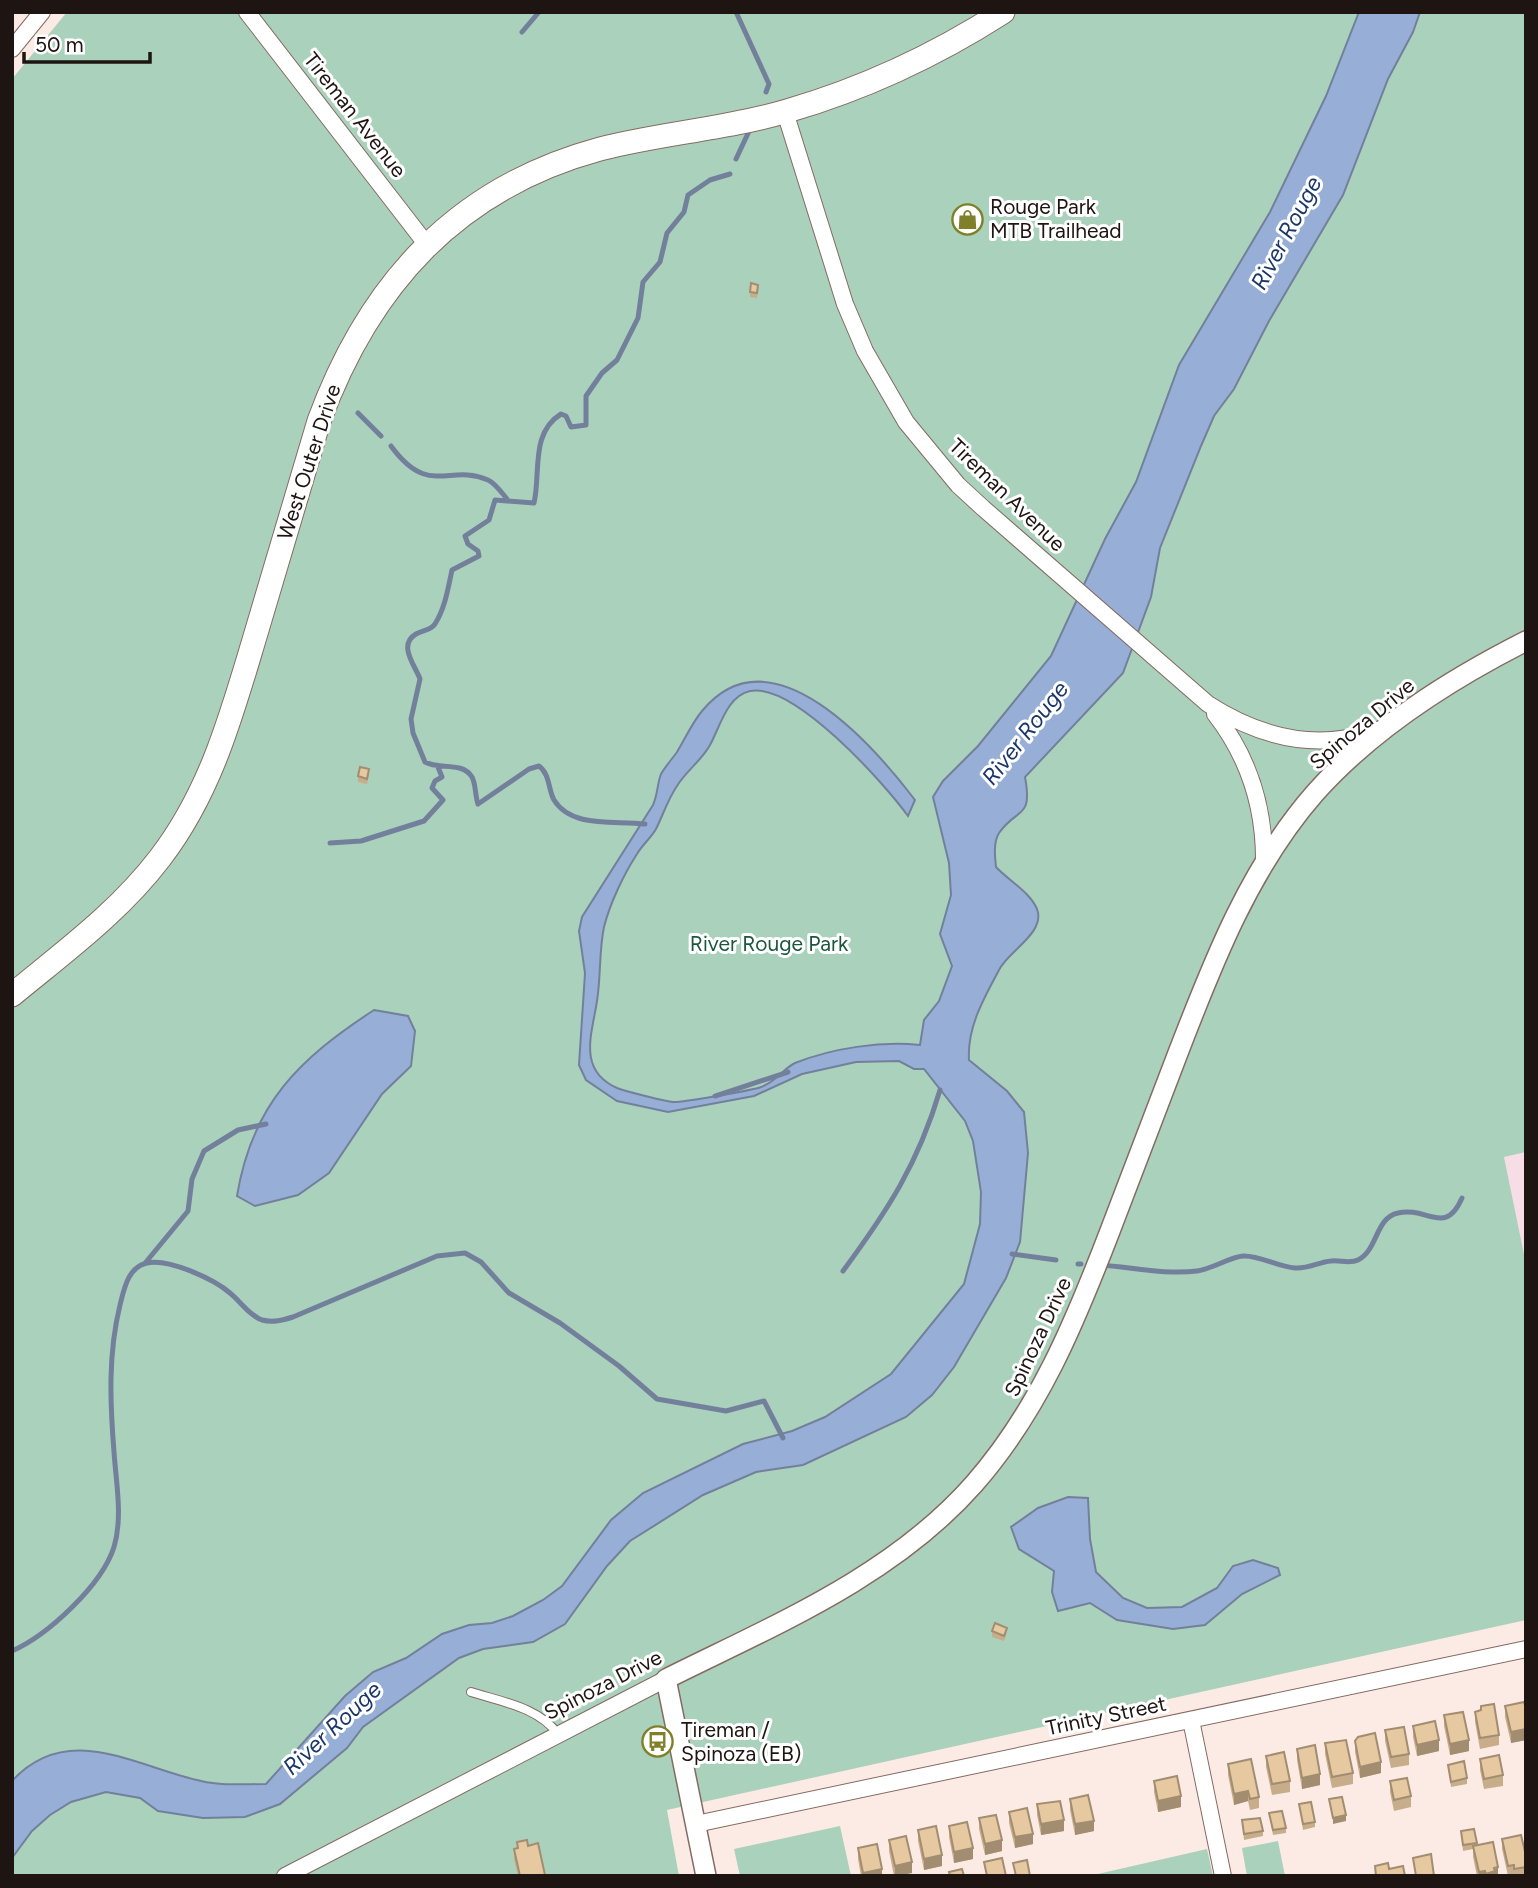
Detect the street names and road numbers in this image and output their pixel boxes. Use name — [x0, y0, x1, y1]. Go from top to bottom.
street label: Tireman Avenue — [299, 47, 412, 182]
street label: West Outer Drive — [272, 381, 345, 543]
street label: Tireman Avenue — [944, 433, 1071, 556]
street label: Spinoza Drive — [1304, 673, 1419, 775]
street label: Spinoza Drive — [999, 1273, 1076, 1400]
street label: Spinoza Drive — [540, 1644, 666, 1725]
street label: Trinity Street — [1044, 1691, 1168, 1740]

